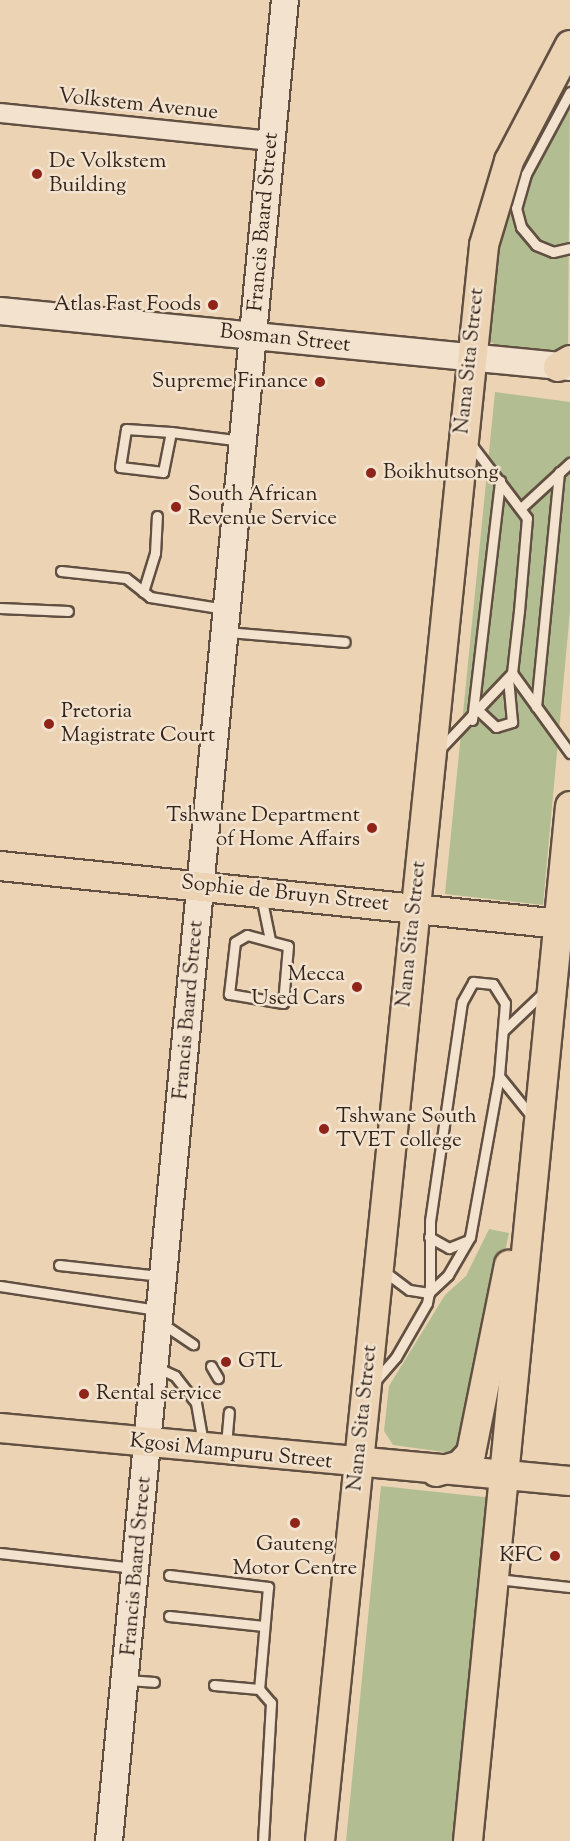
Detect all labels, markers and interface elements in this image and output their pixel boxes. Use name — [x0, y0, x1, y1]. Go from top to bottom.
street label: Volkstem Avenue — [57, 84, 219, 126]
street label: Francis Baard Street — [244, 131, 284, 313]
place label: De Volkstem Building — [49, 149, 166, 199]
marker: De Volkstem Building — [30, 167, 44, 181]
street label: Nana Sita Street — [450, 287, 490, 435]
place label: Atlas Fast Foods — [53, 292, 201, 318]
marker: Atlas Fast Foods — [206, 298, 220, 312]
street label: Bosman Street — [218, 320, 352, 358]
place label: Supreme Finance — [152, 369, 308, 395]
marker: Supreme Finance — [313, 375, 327, 389]
place label: Boikhutsong — [383, 460, 499, 486]
marker: Boikhutsong — [364, 466, 378, 480]
place label: South African Revenue Service — [188, 482, 337, 532]
marker: South African Revenue Service — [169, 500, 183, 514]
place label: Pretoria Magistrate Court — [61, 699, 215, 749]
marker: Pretoria Magistrate Court — [42, 717, 56, 731]
place label: Tshwane Department of Home Affairs — [166, 803, 360, 853]
marker: Tshwane Department of Home Affairs — [365, 821, 379, 835]
street label: Nana Sita Street — [392, 860, 432, 1008]
street label: Sophie de Bruyn Street — [180, 871, 390, 917]
street label: Francis Baard Street — [169, 919, 209, 1101]
place label: Mecca Used Cars — [251, 962, 345, 1012]
marker: Mecca Used Cars — [350, 980, 364, 994]
place label: Tshwane South TVET college — [336, 1104, 477, 1154]
marker: Tshwane South TVET college — [317, 1122, 331, 1136]
street label: Nana Sita Street — [343, 1344, 383, 1492]
place label: GTL — [238, 1349, 283, 1375]
marker: GTL — [219, 1355, 233, 1369]
place label: Rental service — [96, 1381, 222, 1407]
marker: Rental service — [77, 1387, 91, 1401]
street label: Kgosi Mampuru Street — [128, 1429, 334, 1475]
street label: Francis Baard Street — [117, 1475, 157, 1657]
marker: Gauteng Motor Centre — [288, 1516, 302, 1530]
place label: Gauteng Motor Centre — [233, 1532, 357, 1582]
place label: KFC — [499, 1543, 543, 1569]
marker: KFC — [548, 1549, 562, 1563]

